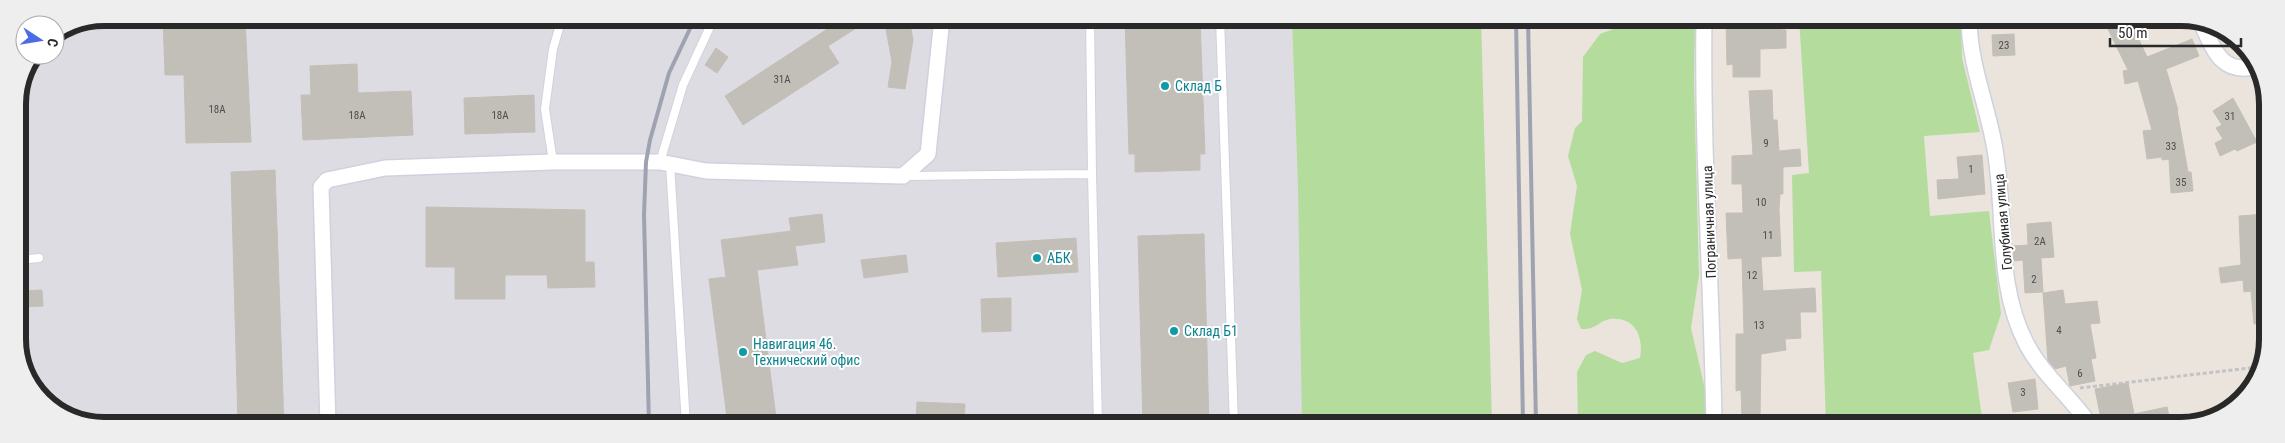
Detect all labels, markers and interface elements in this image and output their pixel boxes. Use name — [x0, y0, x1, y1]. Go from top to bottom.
north arrow — [15, 15, 65, 65]
scale bar — [2110, 15, 2241, 47]
text: 50 m — [2118, 24, 2148, 42]
text: С — [44, 37, 61, 48]
house number: 23 — [1999, 39, 2009, 52]
house number: 31А — [773, 73, 791, 86]
place label: Склад Б — [1175, 78, 1222, 94]
marker: Склад Б — [1159, 80, 1171, 92]
house number: 18А — [208, 103, 226, 116]
house number: 18А — [348, 109, 366, 122]
house number: 18А — [491, 109, 509, 122]
house number: 31 — [2225, 110, 2235, 123]
house number: 9 — [1763, 137, 1769, 150]
house number: 33 — [2166, 140, 2176, 153]
house number: 1 — [1968, 163, 1974, 176]
street label: Пограничная улица — [1699, 165, 1719, 279]
street label: Голубиная улица — [1991, 173, 2015, 271]
house number: 35 — [2176, 176, 2186, 189]
house number: 10 — [1756, 196, 1766, 209]
house number: 11 — [1763, 229, 1773, 242]
house number: 2А — [2034, 235, 2047, 248]
place label: АБК — [1047, 250, 1071, 266]
marker: АБК — [1031, 252, 1043, 264]
house number: 12 — [1747, 269, 1757, 282]
house number: 2 — [2031, 273, 2037, 286]
house number: 13 — [1754, 319, 1764, 332]
place label: Склад Б1 — [1184, 323, 1238, 339]
house number: 4 — [2056, 324, 2062, 337]
marker: Склад Б1 — [1168, 325, 1180, 337]
place label: Навигация 46. Технический офис — [753, 336, 860, 368]
marker: Навигация 46. Технический офис — [737, 346, 749, 358]
house number: 6 — [2077, 367, 2083, 380]
house number: 3 — [2020, 386, 2026, 399]

